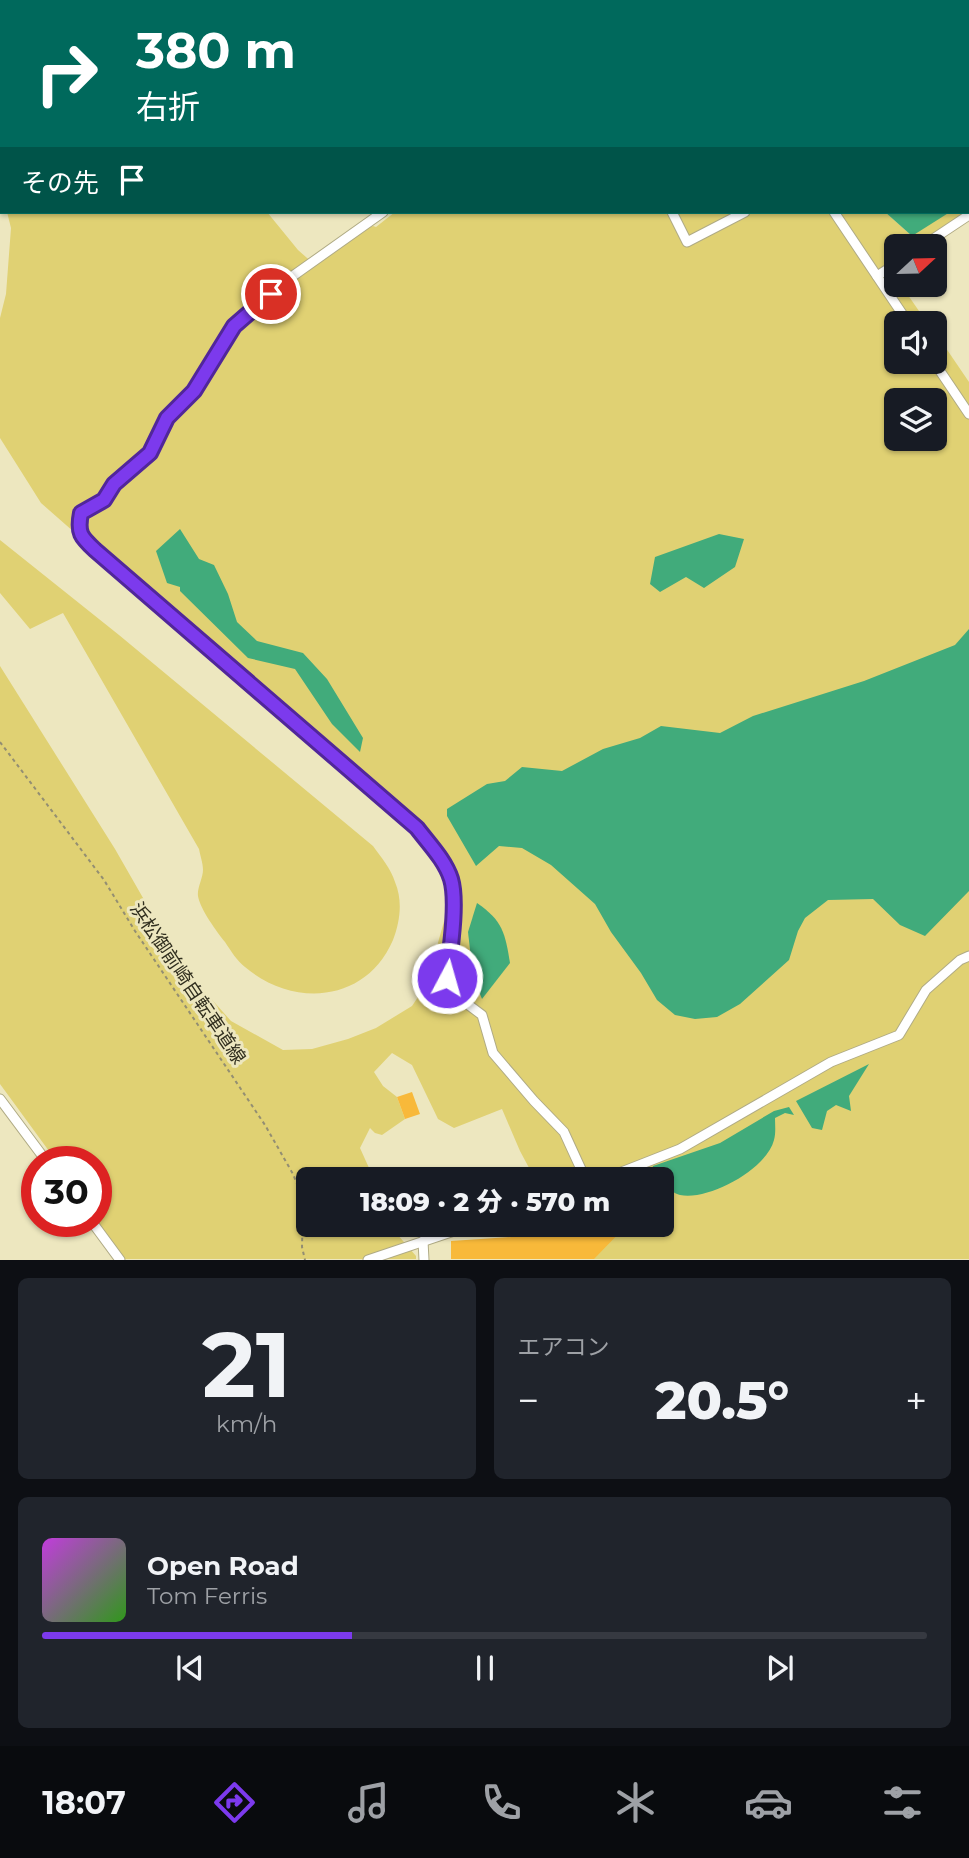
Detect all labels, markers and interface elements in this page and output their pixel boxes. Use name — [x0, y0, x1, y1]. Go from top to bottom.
text: 380 m — [136, 21, 296, 80]
icon: right — [21, 28, 112, 119]
text: 右折 — [136, 87, 200, 126]
icon: arrive — [113, 161, 151, 199]
text: その先 — [21, 167, 99, 199]
north arrow — [884, 234, 947, 298]
map controls — [884, 234, 947, 451]
pin — [241, 264, 301, 324]
icon: arrive — [252, 275, 290, 313]
button: sound — [884, 311, 947, 374]
button: layers — [884, 388, 947, 451]
street label: 浜松御前崎自転車道線 — [125, 898, 251, 1068]
position arrow — [410, 941, 484, 1015]
speed limit sign: 30 — [21, 1146, 112, 1237]
text: 18:09 · 2 分 · 570 m — [360, 1186, 610, 1218]
text: 21 — [202, 1309, 291, 1420]
text: エアコン — [518, 1333, 610, 1361]
text: 20.5° — [655, 1369, 789, 1432]
text: − — [518, 1377, 539, 1424]
text: + — [905, 1377, 927, 1424]
text: km/h — [216, 1410, 277, 1438]
text: Open Road — [147, 1550, 299, 1582]
text: Tom Ferris — [147, 1582, 267, 1610]
icon: previous — [171, 1649, 209, 1687]
icon: pause — [466, 1649, 504, 1687]
icon: next — [761, 1649, 799, 1687]
icon: directions — [210, 1778, 259, 1827]
icon: music — [344, 1778, 393, 1827]
icon: phone — [477, 1778, 526, 1827]
icon: climate — [611, 1778, 660, 1827]
icon: car — [744, 1778, 793, 1827]
icon: filters — [878, 1778, 927, 1827]
text: 18:07 — [42, 1783, 126, 1822]

